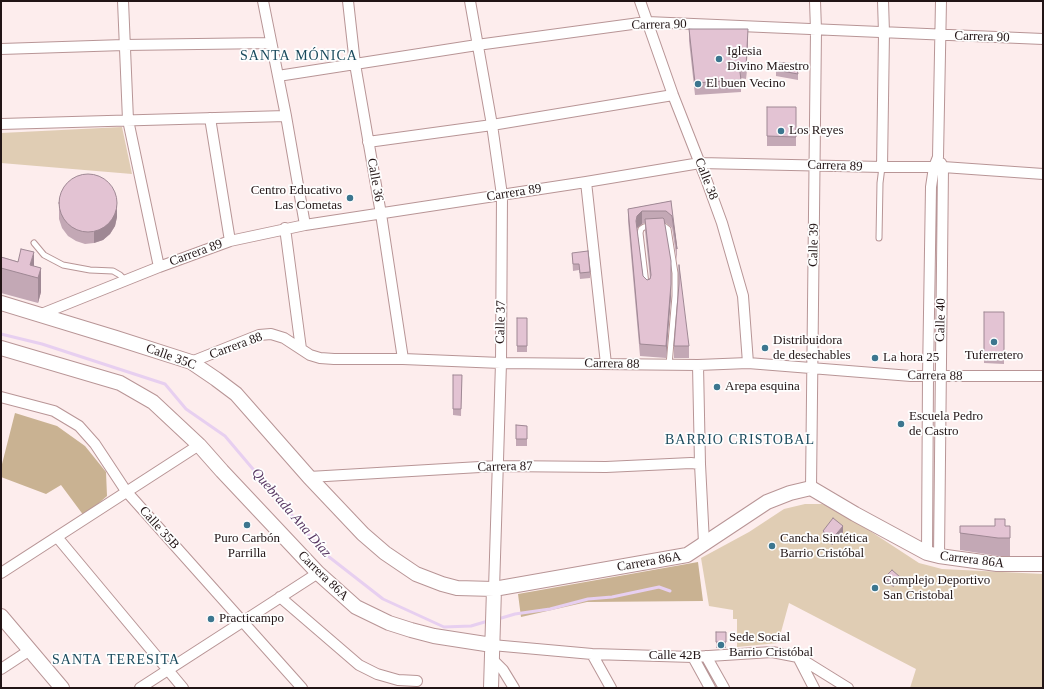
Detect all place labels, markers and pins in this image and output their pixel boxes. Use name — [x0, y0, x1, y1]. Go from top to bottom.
place label: Iglesia Divino Maestro — [727, 44, 809, 75]
marker: Iglesia Divino Maestro — [714, 54, 724, 64]
place label: El buen Vecino — [706, 76, 785, 92]
marker: El buen Vecino — [693, 79, 703, 89]
place label: Los Reyes — [789, 123, 844, 139]
marker: Los Reyes — [776, 126, 786, 136]
place label: Centro Educativo Las Cometas — [251, 183, 342, 214]
marker: Centro Educativo Las Cometas — [345, 193, 355, 203]
place label: Distribuidora de desechables — [773, 333, 851, 364]
marker: Tuferretero — [989, 337, 999, 347]
marker: Distribuidora de desechables — [760, 343, 770, 353]
place label: Tuferretero — [965, 348, 1023, 364]
place label: La hora 25 — [883, 350, 939, 366]
marker: La hora 25 — [870, 353, 880, 363]
place label: Arepa esquina — [725, 379, 800, 395]
marker: Arepa esquina — [712, 382, 722, 392]
place label: Escuela Pedro de Castro — [909, 409, 983, 440]
marker: Escuela Pedro de Castro — [896, 419, 906, 429]
marker: Puro Carbón Parrilla — [242, 520, 252, 530]
place label: Puro Carbón Parrilla — [214, 531, 280, 562]
place label: Cancha Sintética Barrio Cristóbal — [780, 531, 868, 562]
marker: Cancha Sintética Barrio Cristóbal — [767, 541, 777, 551]
place label: Complejo Deportivo San Cristobal — [883, 573, 990, 604]
marker: Complejo Deportivo San Cristobal — [870, 583, 880, 593]
place label: Practicampo — [219, 611, 284, 627]
marker: Practicampo — [206, 614, 216, 624]
place label: Sede Social Barrio Cristóbal — [729, 630, 813, 661]
marker: Sede Social Barrio Cristóbal — [716, 640, 726, 650]

